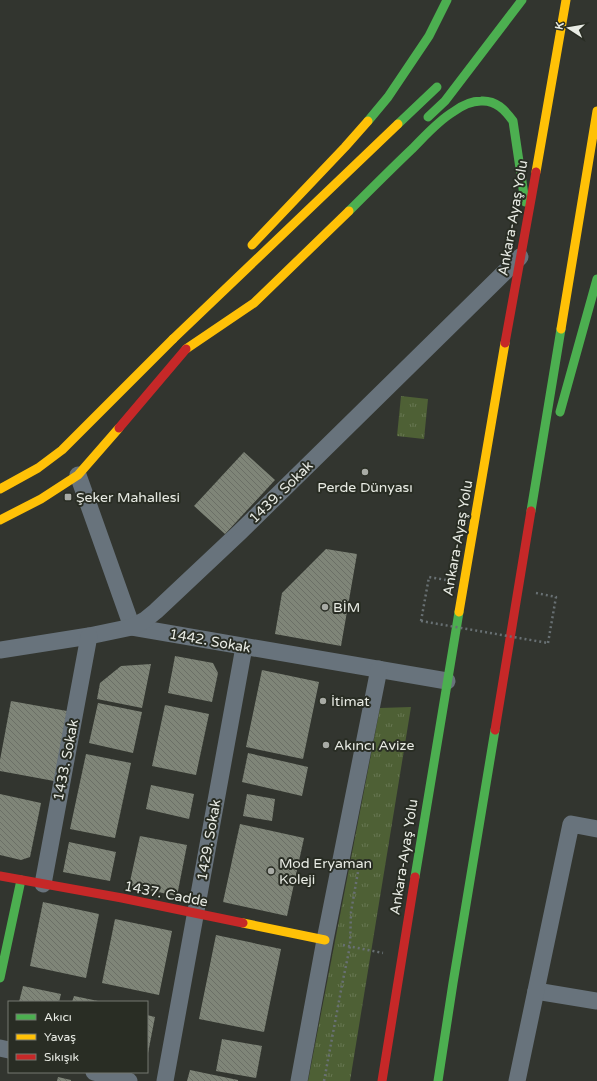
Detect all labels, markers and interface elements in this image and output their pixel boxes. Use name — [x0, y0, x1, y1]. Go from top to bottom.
north arrow — [549, 8, 589, 48]
text: K — [553, 20, 567, 31]
street label: Ankara-Ayaş Yolu — [494, 159, 532, 277]
street label: 1439. Sokak — [245, 457, 317, 527]
marker: Perde Dünyası — [360, 467, 370, 477]
place label: Perde Dünyası — [317, 479, 413, 496]
street label: Ankara-Ayaş Yolu — [439, 479, 477, 597]
place label: Şeker Mahallesi — [76, 489, 180, 506]
marker: Şeker Mahallesi — [63, 492, 73, 502]
place label: BİM — [333, 599, 360, 616]
marker: BİM — [320, 602, 330, 612]
street label: 1442. Sokak — [168, 625, 252, 657]
place label: İtimat — [331, 693, 370, 710]
marker: İtimat — [318, 696, 328, 706]
street label: 1433. Sokak — [50, 717, 82, 802]
place label: Akıncı Avize — [334, 737, 414, 754]
marker: Akıncı Avize — [321, 740, 331, 750]
street label: 1429. Sokak — [193, 798, 225, 882]
street label: Ankara-Ayaş Yolu — [386, 798, 422, 916]
place label: Mod Eryaman Koleji — [279, 855, 372, 888]
marker: Mod Eryaman Koleji — [266, 866, 276, 876]
street label: 1437. Cadde — [123, 878, 209, 910]
legend — [8, 1001, 148, 1073]
text: Akıcı — [44, 1010, 72, 1024]
text: Yavaş — [44, 1030, 76, 1044]
text: Sıkışık — [44, 1050, 80, 1064]

